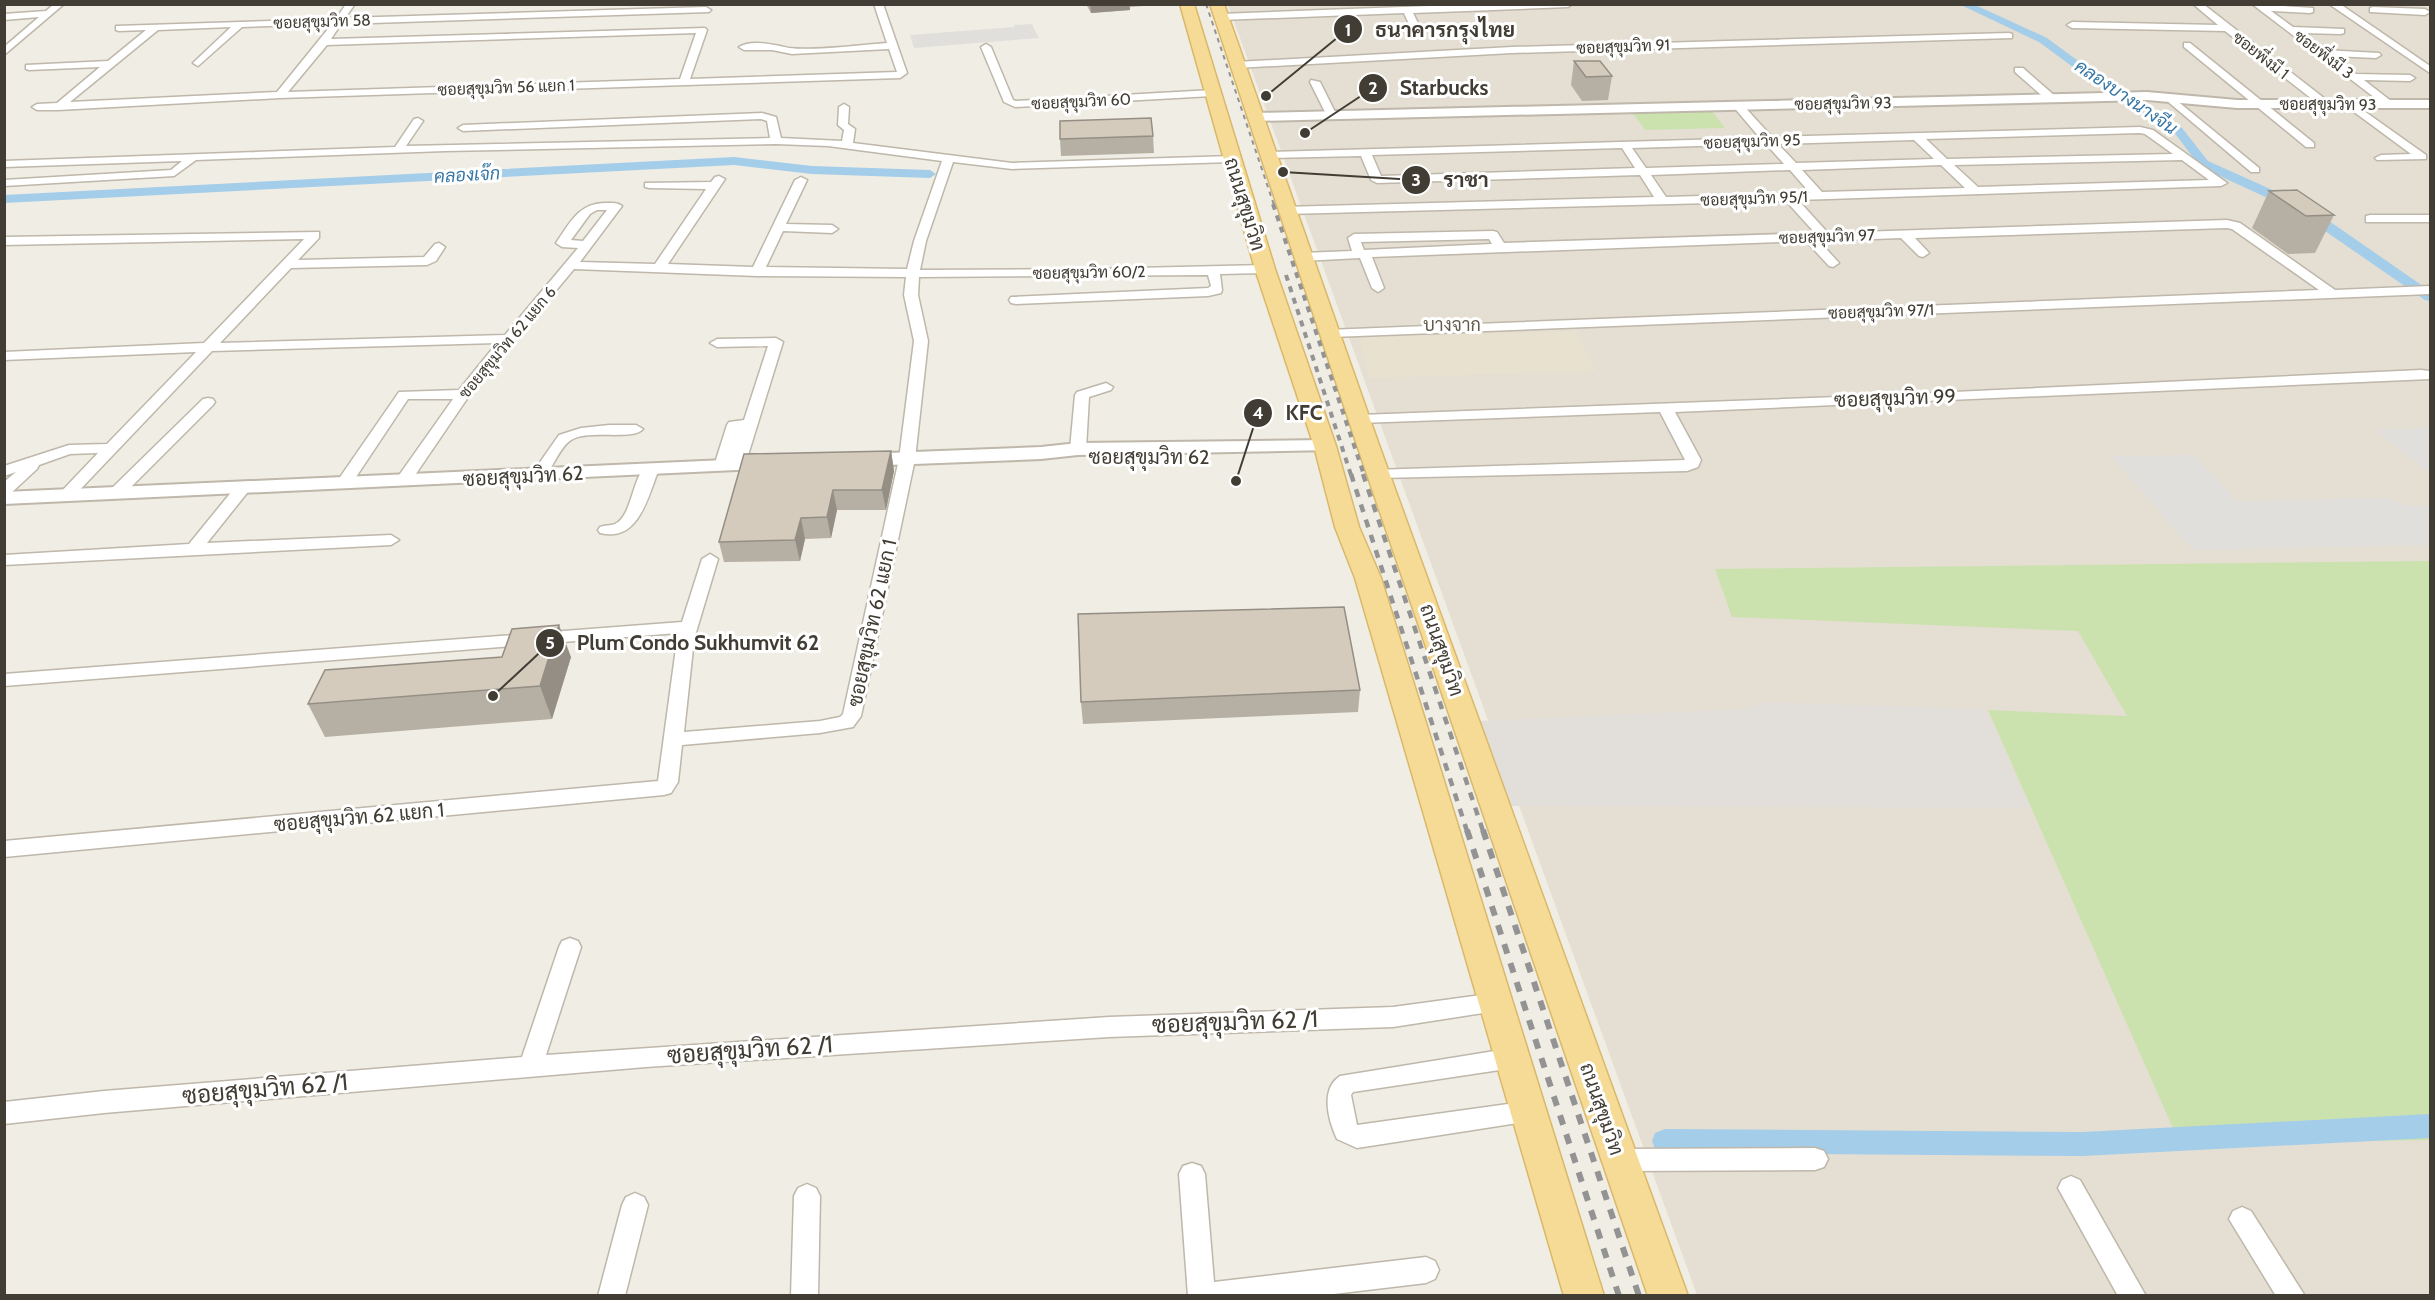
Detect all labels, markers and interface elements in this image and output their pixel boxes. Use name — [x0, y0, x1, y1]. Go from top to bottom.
street label: ซอยสุขุมวิท 58 — [273, 10, 371, 35]
callout: ธนาคารกรุงไทย — [1333, 10, 1527, 49]
text: ธนาคารกรุงไทย — [1375, 16, 1515, 45]
text: 1 — [1345, 19, 1351, 41]
street label: ซอยพึ่งมี 3 — [2290, 22, 2360, 83]
street label: ซอยพึ่งมี 1 — [2229, 24, 2296, 83]
street label: ซอยสุขุมวิท 91 — [1576, 35, 1670, 60]
water label: คลองบางนางจีน — [2071, 53, 2183, 140]
callout: Starbucks — [1358, 69, 1501, 108]
text: Starbucks — [1400, 75, 1488, 100]
street label: ซอยสุขุมวิท 56 แยก 1 — [437, 76, 575, 101]
text: 2 — [1368, 77, 1378, 99]
street label: ซอยสุขุมวิท 60 — [1031, 89, 1131, 116]
street label: ซอยสุขุมวิท 93 — [1794, 93, 1892, 116]
street label: ซอยสุขุมวิท 93 — [2279, 95, 2377, 116]
street label: ซอยสุขุมวิท 95 — [1703, 130, 1801, 155]
street label: ถนนสุขุมวิท — [1218, 154, 1271, 254]
callout: ราชา — [1401, 160, 1501, 199]
water label: คลองเจ๊ก — [433, 161, 501, 188]
text: ราชา — [1443, 167, 1489, 192]
text: 3 — [1411, 169, 1421, 191]
street label: ซอยสุขุมวิท 95/1 — [1700, 187, 1808, 212]
street label: ซอยสุขุมวิท 97 — [1778, 225, 1876, 250]
street label: ซอยสุขุมวิท 60/2 — [1032, 262, 1146, 285]
street label: ซอยสุขุมวิท 62 แยก 6 — [455, 282, 561, 404]
street label: ซอยสุขุมวิท 97/1 — [1828, 300, 1934, 325]
district label: บางจาก — [1423, 314, 1481, 336]
street label: ซอยสุขุมวิท 99 — [1834, 384, 1956, 414]
callout: KFC — [1243, 393, 1334, 432]
text: KFC — [1286, 400, 1323, 425]
text: 4 — [1252, 402, 1264, 424]
street label: ซอยสุขุมวิท 62 — [1089, 445, 1209, 471]
street label: ซอยสุขุมวิท 62 — [462, 461, 584, 493]
street label: ซอยสุขุมวิท 62 แยก 1 — [842, 537, 903, 710]
street label: ถนนสุขุมวิท — [1413, 601, 1469, 700]
callout: Plum Condo Sukhumvit 62 — [535, 623, 831, 662]
text: Plum Condo Sukhumvit 62 — [577, 630, 819, 655]
text: 5 — [545, 632, 555, 654]
street label: ซอยสุขุมวิท 62 แยก 1 — [273, 798, 445, 838]
street label: ซอยสุขุมวิท 62 /1 — [1151, 1004, 1319, 1041]
street label: ซอยสุขุมวิท 62 /1 — [666, 1029, 834, 1072]
street label: ถนนสุขุมวิท — [1573, 1060, 1629, 1159]
street label: ซอยสุขุมวิท 62 /1 — [181, 1067, 349, 1112]

